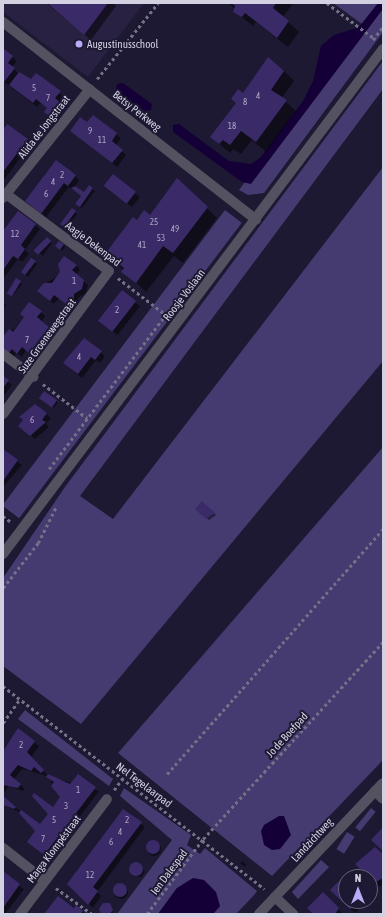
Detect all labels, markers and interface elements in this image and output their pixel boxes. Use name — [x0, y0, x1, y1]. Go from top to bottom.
place label: Augustinusschool — [87, 37, 158, 51]
marker: Augustinusschool — [74, 39, 84, 49]
house number: 5 — [32, 83, 36, 93]
street label: Betsy Perkweg — [110, 88, 164, 134]
house number: 4 — [256, 91, 260, 101]
street label: Alida de Jongstraat — [15, 93, 73, 161]
house number: 7 — [46, 93, 50, 103]
house number: 8 — [243, 97, 247, 107]
house number: 18 — [228, 121, 236, 131]
house number: 9 — [88, 126, 92, 136]
house number: 11 — [98, 135, 106, 145]
house number: 2 — [60, 170, 64, 180]
house number: 4 — [51, 177, 55, 187]
house number: 6 — [44, 189, 48, 199]
house number: 25 — [150, 217, 158, 227]
street label: Aagje Dekenpad — [63, 219, 123, 269]
house number: 49 — [171, 224, 179, 234]
house number: 12 — [11, 229, 19, 239]
house number: 53 — [157, 233, 165, 243]
house number: 41 — [138, 240, 146, 250]
street label: Roosje Voslaan — [160, 267, 208, 323]
house number: 1 — [72, 276, 76, 286]
street label: Suze Groenewegstraat — [15, 296, 79, 376]
house number: 2 — [115, 305, 119, 315]
house number: 7 — [25, 335, 29, 345]
house number: 4 — [77, 352, 81, 362]
house number: 6 — [30, 415, 34, 425]
street label: Jo de Boefpad — [263, 710, 311, 760]
house number: 2 — [19, 740, 23, 750]
street label: Nel Tegelaarpad — [113, 760, 175, 810]
house number: 1 — [76, 785, 80, 795]
house number: 3 — [64, 801, 68, 811]
street label: Marga Klompéstraat — [24, 812, 84, 886]
house number: 5 — [52, 815, 56, 825]
house number: 2 — [125, 815, 129, 825]
street label: Landzichtweg — [288, 815, 336, 865]
house number: 4 — [118, 827, 122, 837]
house number: 7 — [41, 834, 45, 844]
house number: 6 — [109, 837, 113, 847]
street label: Ien Dalespad — [148, 847, 190, 897]
north arrow — [338, 869, 378, 909]
house number: 12 — [86, 870, 94, 880]
text: N — [355, 872, 361, 884]

